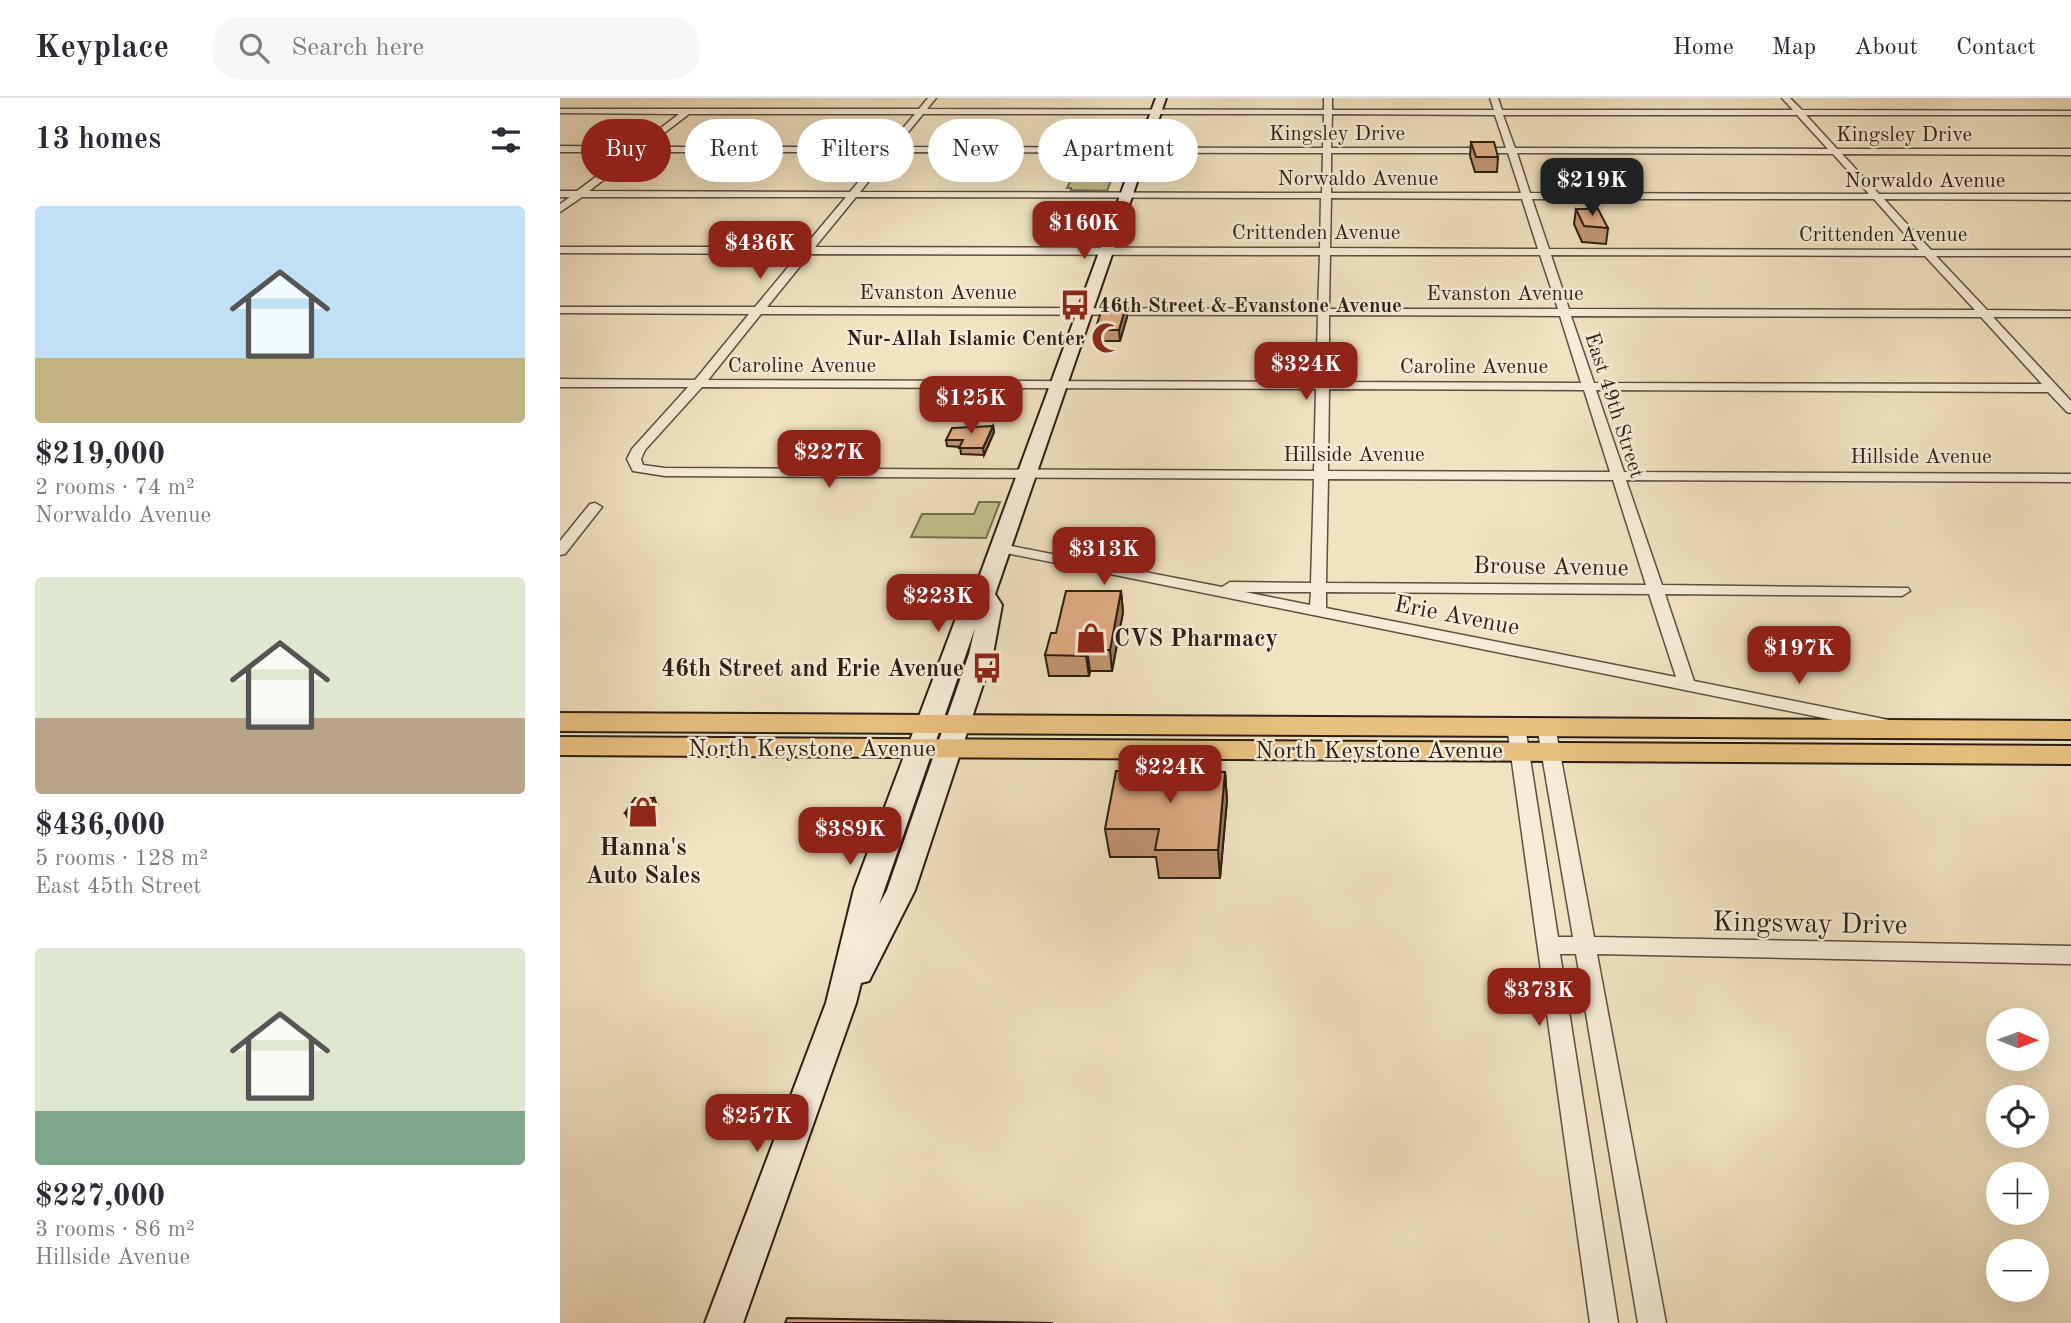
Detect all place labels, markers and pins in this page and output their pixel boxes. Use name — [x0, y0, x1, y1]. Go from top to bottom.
pin: $219K — [1543, 158, 1641, 218]
pin: $160K — [1035, 202, 1133, 261]
pin: $436K — [711, 222, 809, 281]
bus stop icon: 46th Street & Evanstone Avenue — [1058, 288, 1092, 322]
place label: 46th Street & Evanstone Avenue — [1098, 296, 1402, 317]
mosque icon: Nur-Allah Islamic Center — [1090, 321, 1124, 355]
place label: Nur-Allah Islamic Center — [846, 329, 1084, 350]
pin: $324K — [1257, 342, 1355, 402]
pin: $125K — [922, 376, 1020, 436]
pin: $227K — [780, 430, 878, 490]
pin: $313K — [1055, 528, 1153, 587]
pin: $223K — [889, 574, 987, 634]
shop icon: CVS Pharmacy — [1074, 621, 1108, 655]
pin: $197K — [1750, 626, 1848, 686]
place label: CVS Pharmacy — [1114, 628, 1278, 652]
bus stop icon: 46th Street and Erie Avenue — [970, 651, 1004, 685]
place label: 46th Street and Erie Avenue — [661, 658, 964, 682]
pin: $224K — [1121, 746, 1219, 805]
shop icon: Hanna's Auto Sales — [626, 795, 660, 829]
pin: $389K — [801, 808, 899, 867]
place label: Hanna's Auto Sales — [586, 837, 700, 889]
pin: $373K — [1490, 968, 1588, 1028]
pin: $257K — [708, 1094, 806, 1154]

